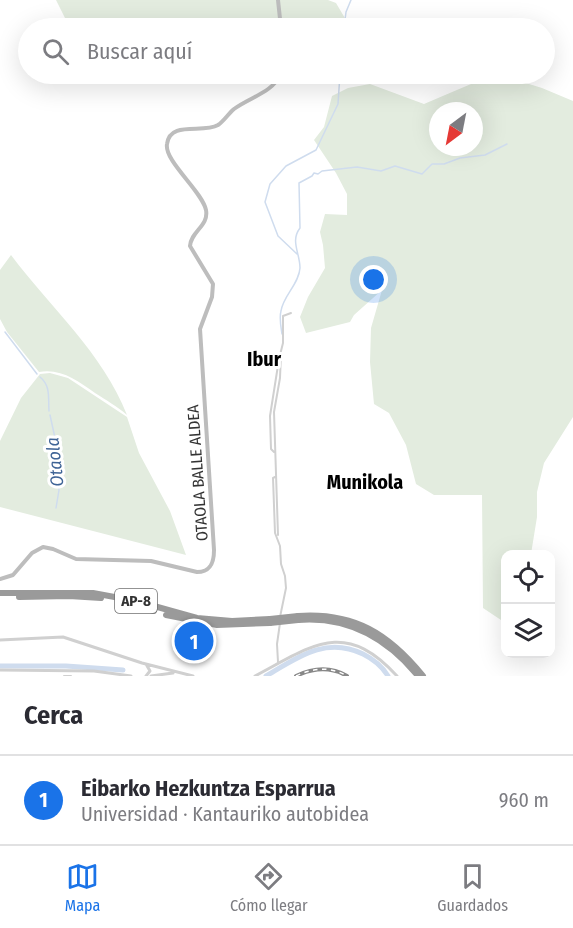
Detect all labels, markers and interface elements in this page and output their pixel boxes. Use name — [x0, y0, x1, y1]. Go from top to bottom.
search box — [18, 18, 555, 84]
icon: search — [39, 35, 72, 68]
text: Buscar aquí — [87, 38, 192, 65]
north arrow — [429, 102, 483, 156]
your location — [359, 265, 388, 294]
district label: Ibur — [247, 347, 282, 371]
street label: OTAOLA BALLE ALDEA — [183, 403, 212, 542]
water label: Otaola — [41, 436, 69, 488]
district label: Munikola — [327, 470, 403, 494]
map controls — [501, 550, 555, 658]
button: locate — [501, 550, 555, 604]
road number: AP-8 — [115, 589, 157, 613]
button: layers — [501, 604, 555, 658]
pin: 1 — [174, 618, 214, 664]
text: Cerca — [24, 700, 83, 731]
text: Eibarko Hezkuntza Esparrua — [81, 775, 336, 802]
text: 1 — [39, 788, 48, 812]
text: 960 m — [499, 788, 549, 812]
text: Universidad · Kantauriko autobidea — [81, 802, 369, 826]
tab: Mapa — [65, 860, 100, 915]
tab: Cómo llegar — [230, 860, 308, 915]
tab: Guardados — [437, 860, 508, 915]

